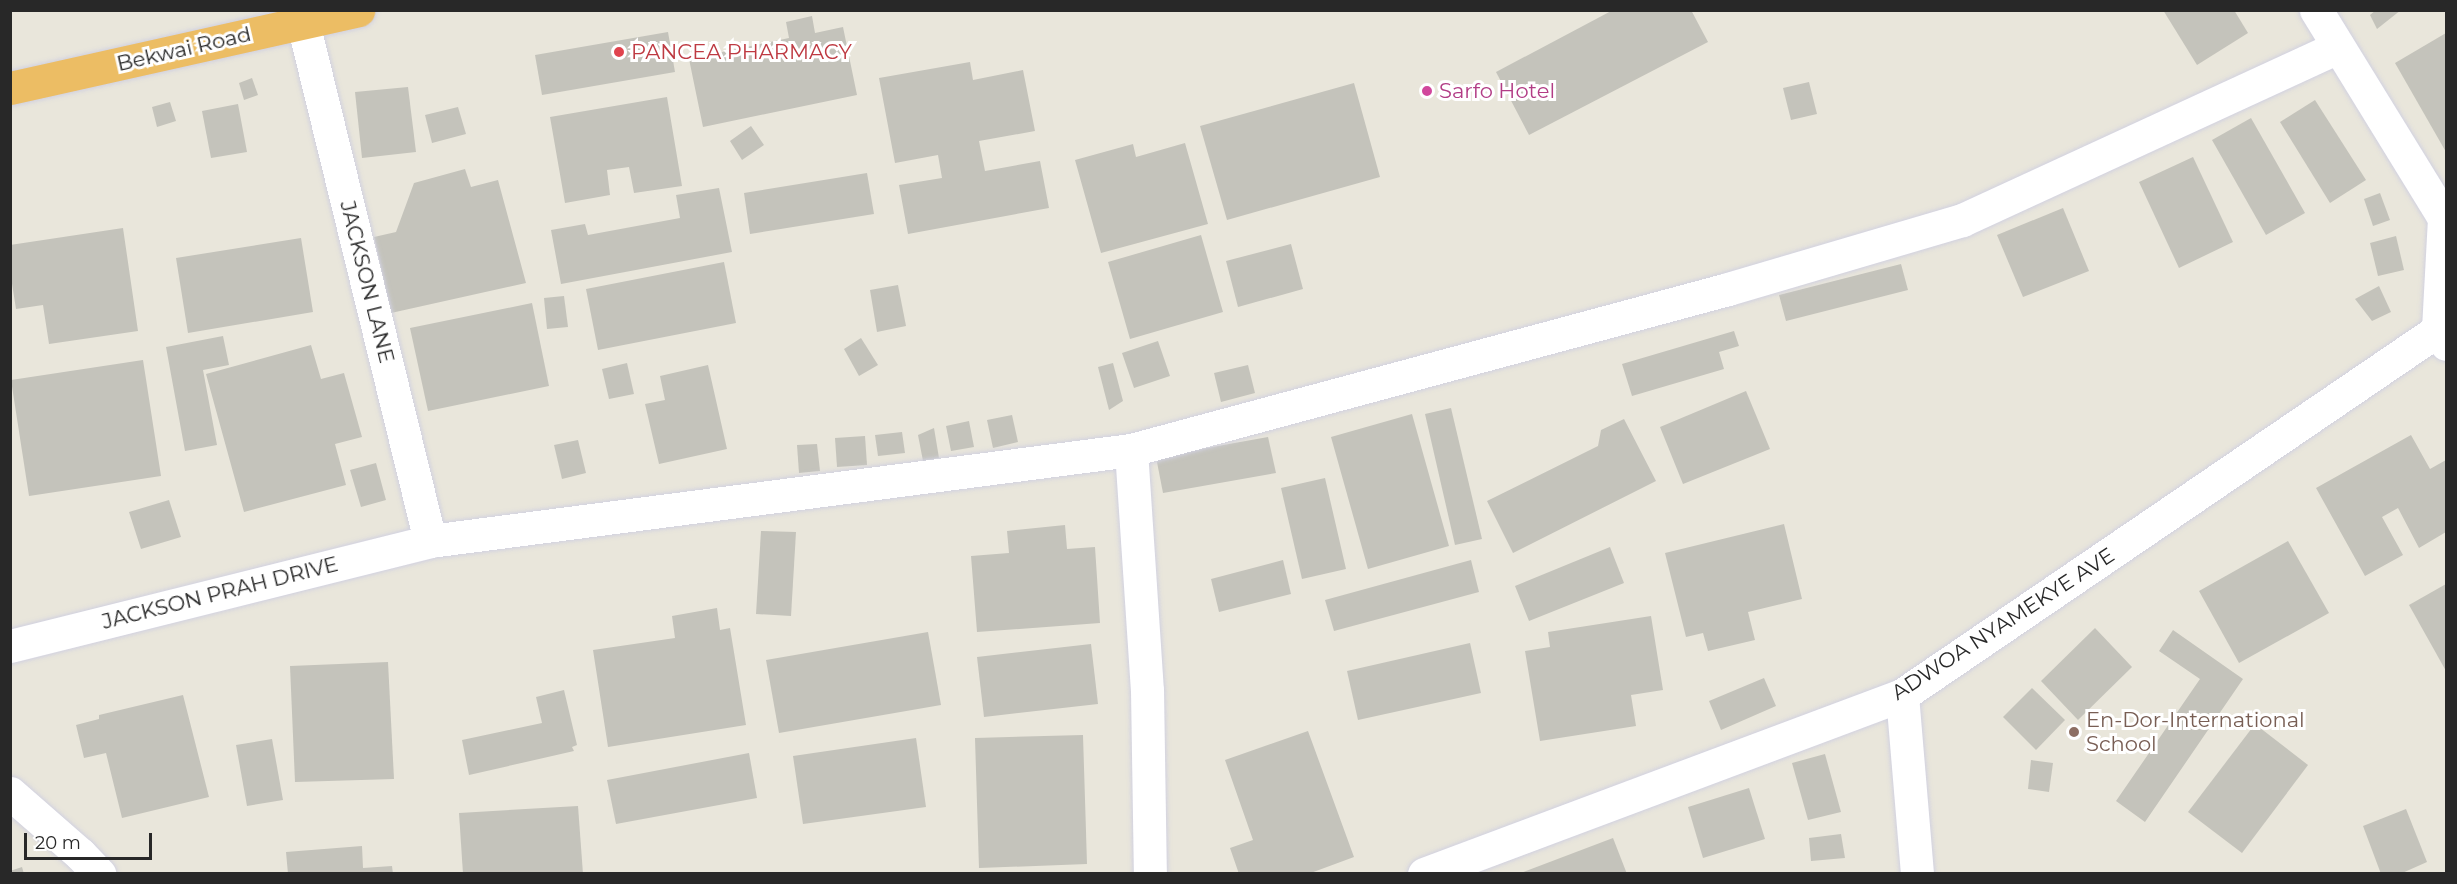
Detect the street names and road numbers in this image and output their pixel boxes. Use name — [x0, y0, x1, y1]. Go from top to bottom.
street label: Bekwai Road — [114, 21, 254, 77]
street label: JACKSON LANE — [335, 198, 399, 366]
street label: ADWOA NYAMEKYE AVE — [1887, 543, 2119, 705]
street label: JACKSON PRAH DRIVE — [99, 551, 341, 635]

